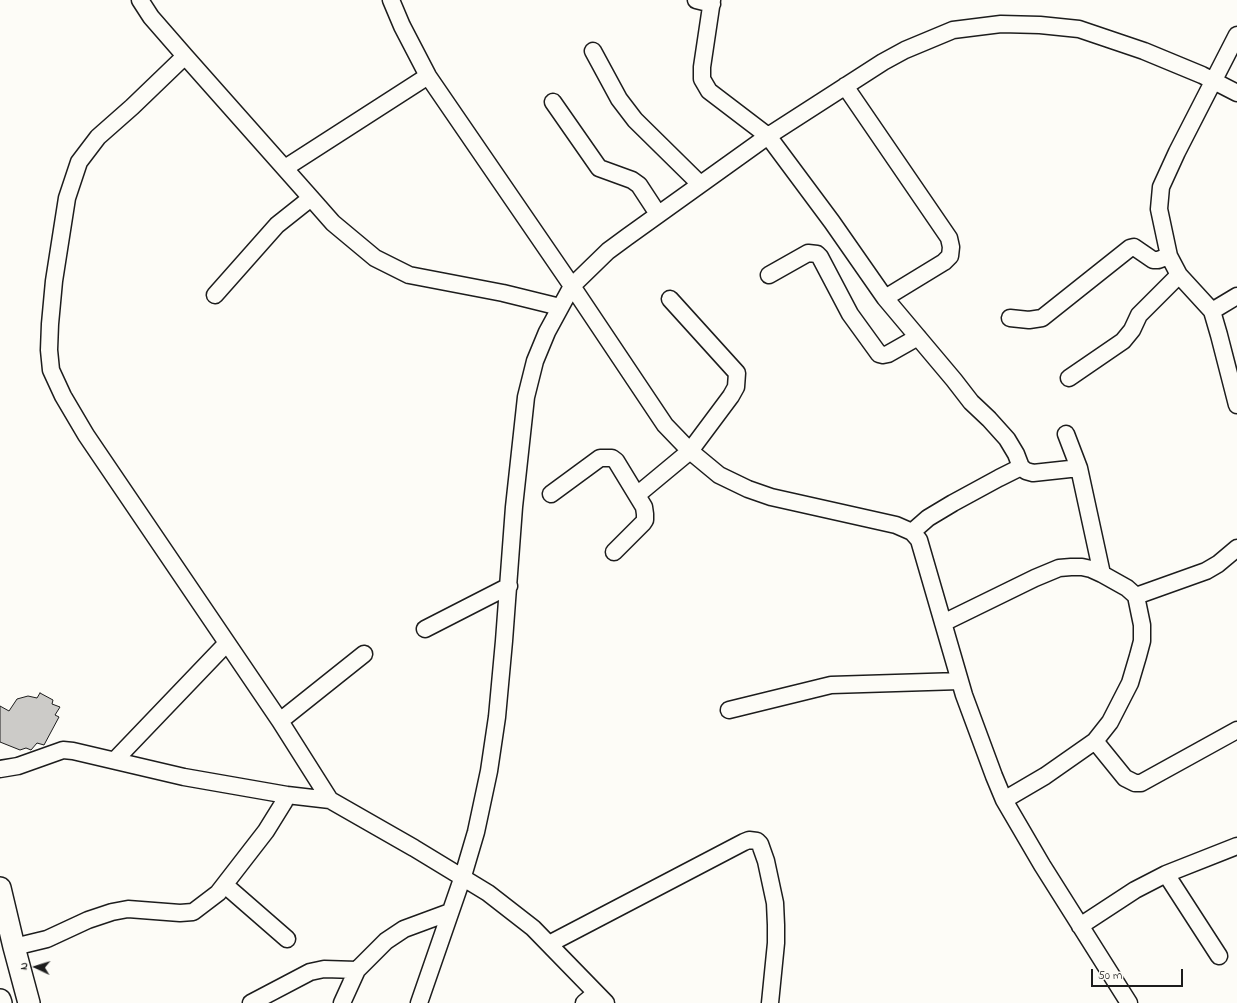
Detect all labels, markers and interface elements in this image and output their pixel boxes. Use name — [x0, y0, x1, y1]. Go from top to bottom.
north arrow — [16, 947, 56, 987]
scale bar — [1093, 961, 1185, 987]
text: N — [16, 962, 32, 970]
text: 50 m — [1098, 967, 1122, 985]

